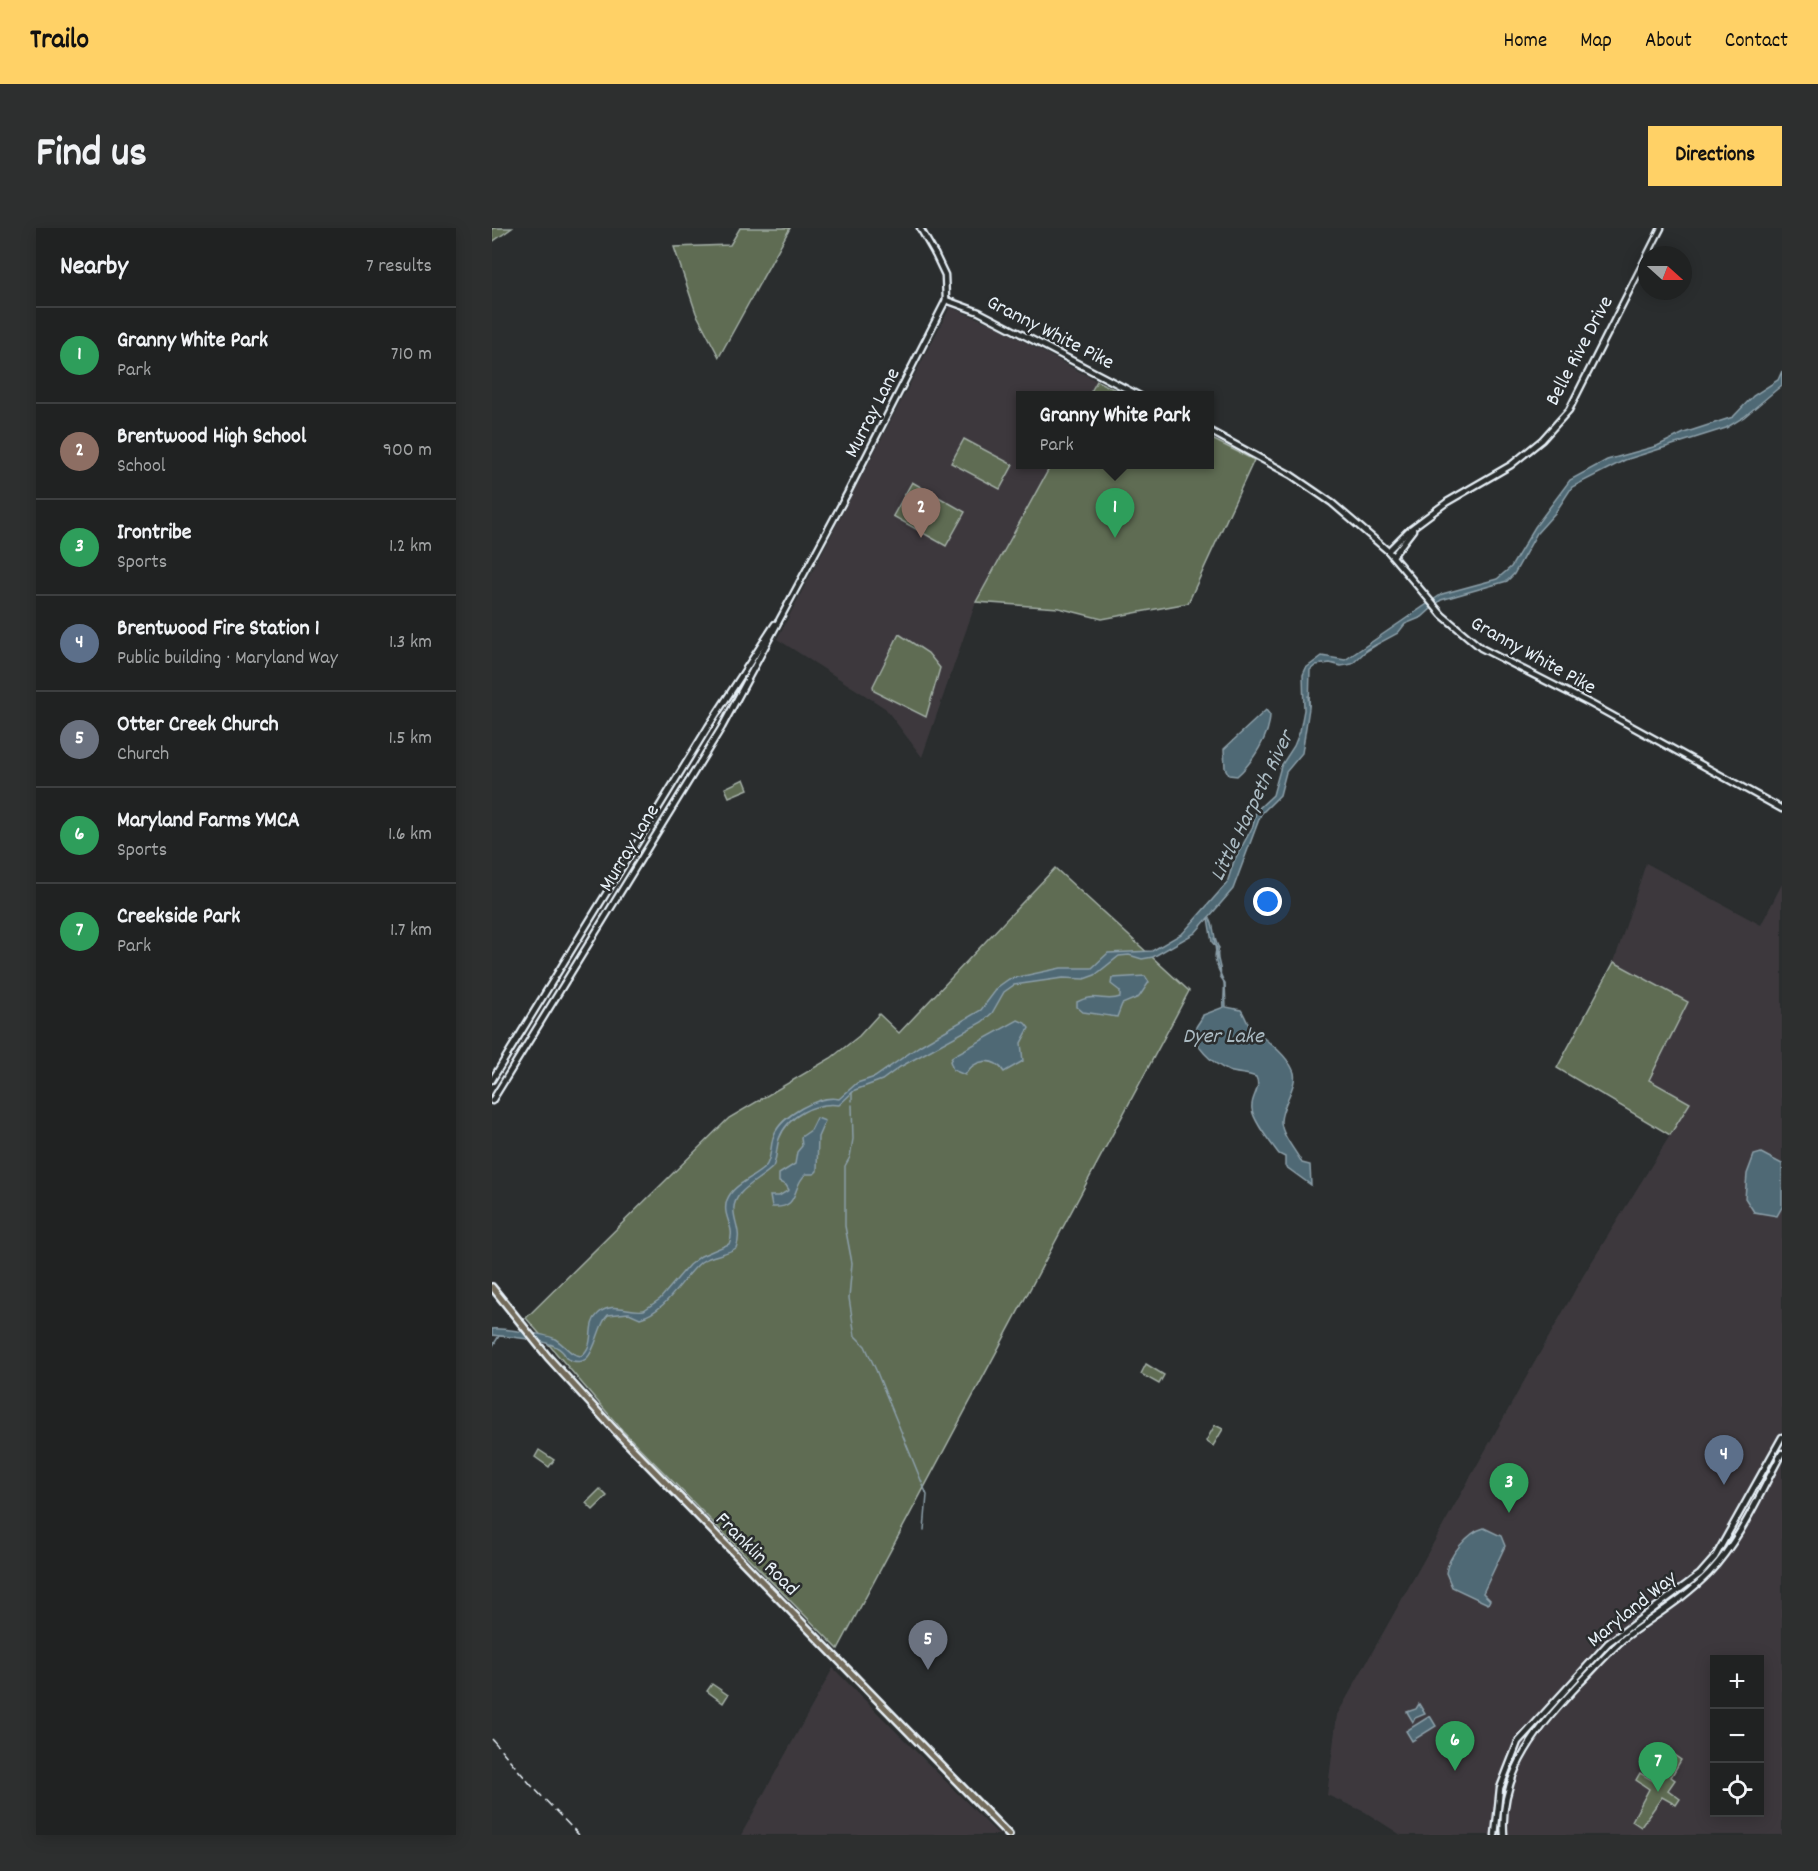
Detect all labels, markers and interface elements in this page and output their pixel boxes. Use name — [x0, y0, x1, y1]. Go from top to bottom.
text: Trailo — [30, 22, 89, 62]
text: Home — [1503, 27, 1547, 57]
text: Map — [1580, 27, 1612, 57]
text: About — [1645, 27, 1692, 57]
text: Contact — [1725, 27, 1788, 57]
text: Find us — [36, 126, 147, 186]
button: Directions — [1648, 126, 1782, 186]
north arrow — [1638, 246, 1692, 300]
text: Nearby — [60, 249, 128, 286]
text: 7 results — [366, 253, 432, 281]
street label: Granny White Pike — [981, 289, 1119, 379]
street label: Belle Rive Drive — [1539, 291, 1622, 412]
text: Granny White Park — [117, 326, 268, 357]
text: 1 — [77, 341, 82, 369]
text: 710 m — [391, 341, 432, 369]
text: Park — [117, 357, 151, 385]
street label: Murray Lane — [838, 363, 909, 464]
popup — [1016, 391, 1214, 469]
text: Granny White Park — [1040, 401, 1190, 432]
text: Brentwood High School — [117, 422, 306, 453]
text: Park — [1040, 432, 1074, 460]
text: 2 — [75, 437, 84, 465]
text: 900 m — [383, 437, 432, 465]
text: School — [117, 453, 166, 481]
pin: 2 — [902, 488, 940, 538]
pin: 1 — [1096, 488, 1134, 538]
text: Irontribe — [117, 518, 191, 549]
text: 3 — [75, 533, 84, 561]
text: 1.2 km — [389, 533, 432, 561]
text: Sports — [117, 549, 167, 577]
street label: Granny White Pike — [1464, 610, 1601, 704]
text: Brentwood Fire Station 1 — [117, 614, 319, 645]
text: 4 — [75, 629, 84, 657]
text: 1.3 km — [389, 629, 432, 657]
text: Public building · Maryland Way — [117, 645, 338, 673]
text: Otter Creek Church — [117, 710, 279, 741]
water label: Little Harpeth River — [1203, 724, 1304, 887]
text: 5 — [75, 725, 84, 753]
text: 1.5 km — [389, 725, 432, 753]
text: Church — [117, 741, 169, 769]
street label: Murray Lane — [593, 799, 669, 898]
text: Maryland Farms YMCA — [117, 806, 300, 837]
text: 6 — [75, 821, 84, 849]
text: 1.6 km — [388, 821, 432, 849]
text: Sports — [117, 837, 167, 865]
your location — [1253, 887, 1282, 916]
text: Creekside Park — [117, 902, 240, 933]
text: 7 — [76, 917, 83, 945]
text: 1.7 km — [390, 917, 432, 945]
text: Park — [117, 933, 151, 961]
water label: Dyer Lake — [1182, 1022, 1265, 1053]
pin: 4 — [1704, 1436, 1744, 1485]
pin: 3 — [1490, 1464, 1528, 1513]
street label: Franklin Road — [707, 1506, 805, 1604]
street label: Maryland Way — [1581, 1564, 1685, 1656]
pin: 5 — [908, 1620, 948, 1670]
map controls — [1710, 1655, 1764, 1817]
button: + — [1710, 1655, 1764, 1709]
button: − — [1710, 1709, 1764, 1763]
pin: 6 — [1436, 1722, 1474, 1771]
pin: 7 — [1638, 1742, 1678, 1792]
button: locate — [1710, 1763, 1764, 1817]

